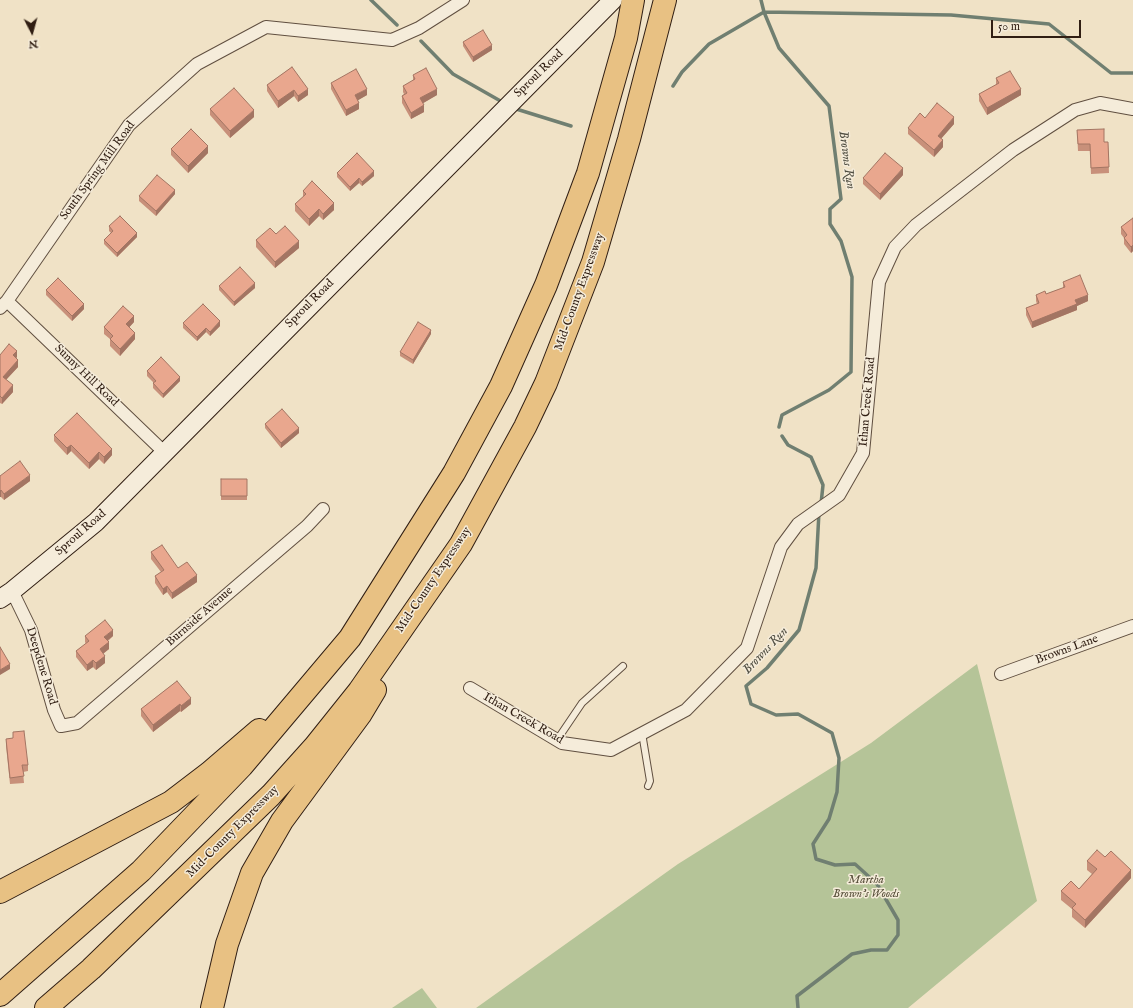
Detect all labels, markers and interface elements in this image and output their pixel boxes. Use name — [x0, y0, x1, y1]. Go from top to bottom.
north arrow — [12, 12, 52, 52]
scale bar — [993, 12, 1083, 38]
text: 50 m — [998, 19, 1020, 34]
text: N — [28, 36, 39, 51]
street label: Sproul Road — [511, 47, 567, 101]
street label: South Spring Mill Road — [57, 119, 139, 223]
water label: Browns Run — [834, 130, 858, 190]
street label: Mid-County Expressway — [552, 231, 608, 353]
street label: Sproul Road — [283, 277, 337, 331]
street label: Sunny Hill Road — [51, 342, 121, 410]
street label: Ithan Creek Road — [857, 357, 879, 447]
street label: Sproul Road — [53, 507, 109, 559]
street label: Mid-County Expressway — [393, 524, 475, 636]
street label: Burnside Avenue — [164, 584, 236, 650]
water label: Browns Run — [740, 624, 792, 678]
street label: Deepdene Road — [22, 625, 60, 707]
street label: Browns Lane — [1034, 632, 1100, 668]
street label: Ithan Creek Road — [480, 690, 566, 748]
street label: Mid-County Expressway — [184, 783, 282, 881]
park label: Martha Brown's Woods — [833, 874, 899, 902]

